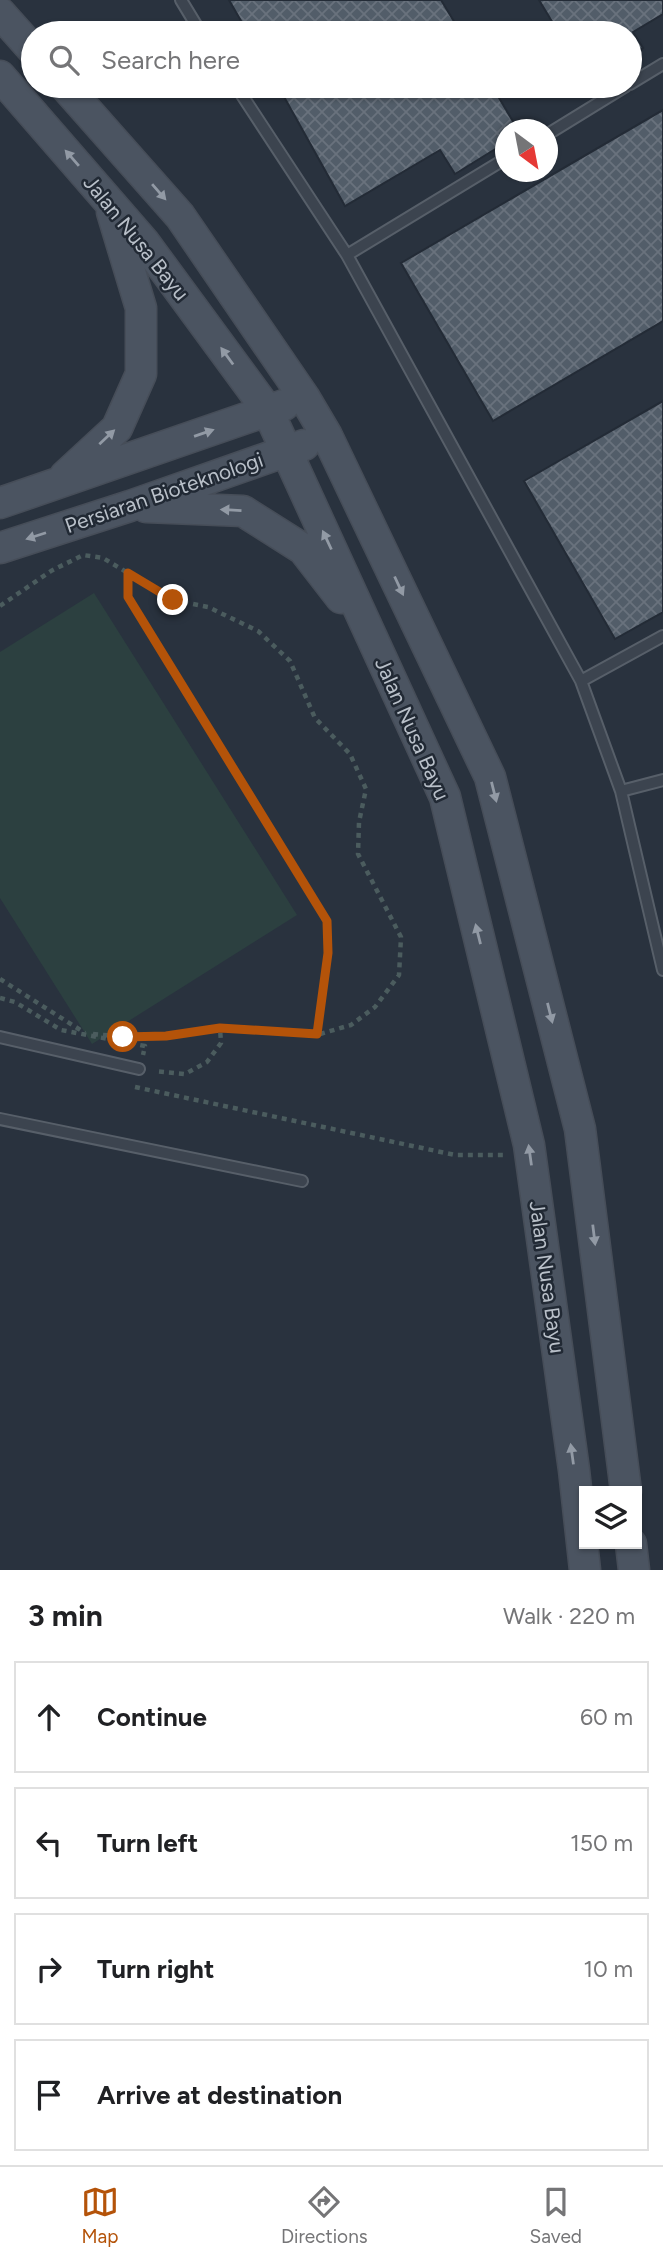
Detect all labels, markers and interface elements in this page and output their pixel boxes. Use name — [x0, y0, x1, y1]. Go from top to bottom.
search box — [21, 21, 642, 98]
icon: search — [45, 41, 83, 79]
text: Search here — [101, 44, 240, 76]
north arrow — [495, 119, 558, 182]
one-way arrow — [65, 150, 80, 167]
street label: Jalan Nusa Bayu — [78, 170, 194, 305]
one-way arrow — [151, 183, 167, 201]
one-way arrow — [220, 347, 234, 365]
one-way arrow — [193, 427, 214, 438]
one-way arrow — [98, 430, 115, 446]
street label: Persiaran Bioteknologi — [61, 447, 266, 538]
one-way arrow — [220, 505, 242, 516]
one-way arrow — [321, 530, 333, 550]
one-way arrow — [25, 532, 46, 542]
one-way arrow — [393, 576, 405, 596]
route end — [157, 584, 188, 615]
street label: Jalan Nusa Bayu — [370, 654, 455, 804]
one-way arrow — [489, 781, 500, 803]
one-way arrow — [472, 923, 483, 945]
one-way arrow — [545, 1002, 556, 1024]
route start — [107, 1021, 138, 1052]
one-way arrow — [525, 1144, 536, 1166]
street label: Jalan Nusa Bayu — [524, 1199, 571, 1355]
one-way arrow — [588, 1225, 599, 1247]
one-way arrow — [566, 1442, 577, 1464]
map controls — [579, 1486, 642, 1549]
button: layers — [579, 1486, 642, 1549]
text: 3 min — [28, 1597, 103, 1634]
text: Walk · 220 m — [503, 1602, 635, 1630]
icon: ahead — [30, 1698, 68, 1736]
text: Continue — [97, 1701, 207, 1733]
text: 60 m — [580, 1703, 633, 1731]
icon: left — [30, 1824, 68, 1862]
text: Turn left — [97, 1827, 198, 1859]
text: 150 m — [570, 1829, 633, 1857]
icon: right — [30, 1950, 68, 1988]
text: Turn right — [97, 1953, 214, 1985]
text: 10 m — [584, 1955, 633, 1983]
icon: arrive — [30, 2076, 68, 2114]
text: Arrive at destination — [97, 2079, 342, 2111]
tab: Map — [81, 2183, 119, 2248]
tab: Directions — [281, 2183, 368, 2248]
tab: Saved — [530, 2183, 582, 2248]

